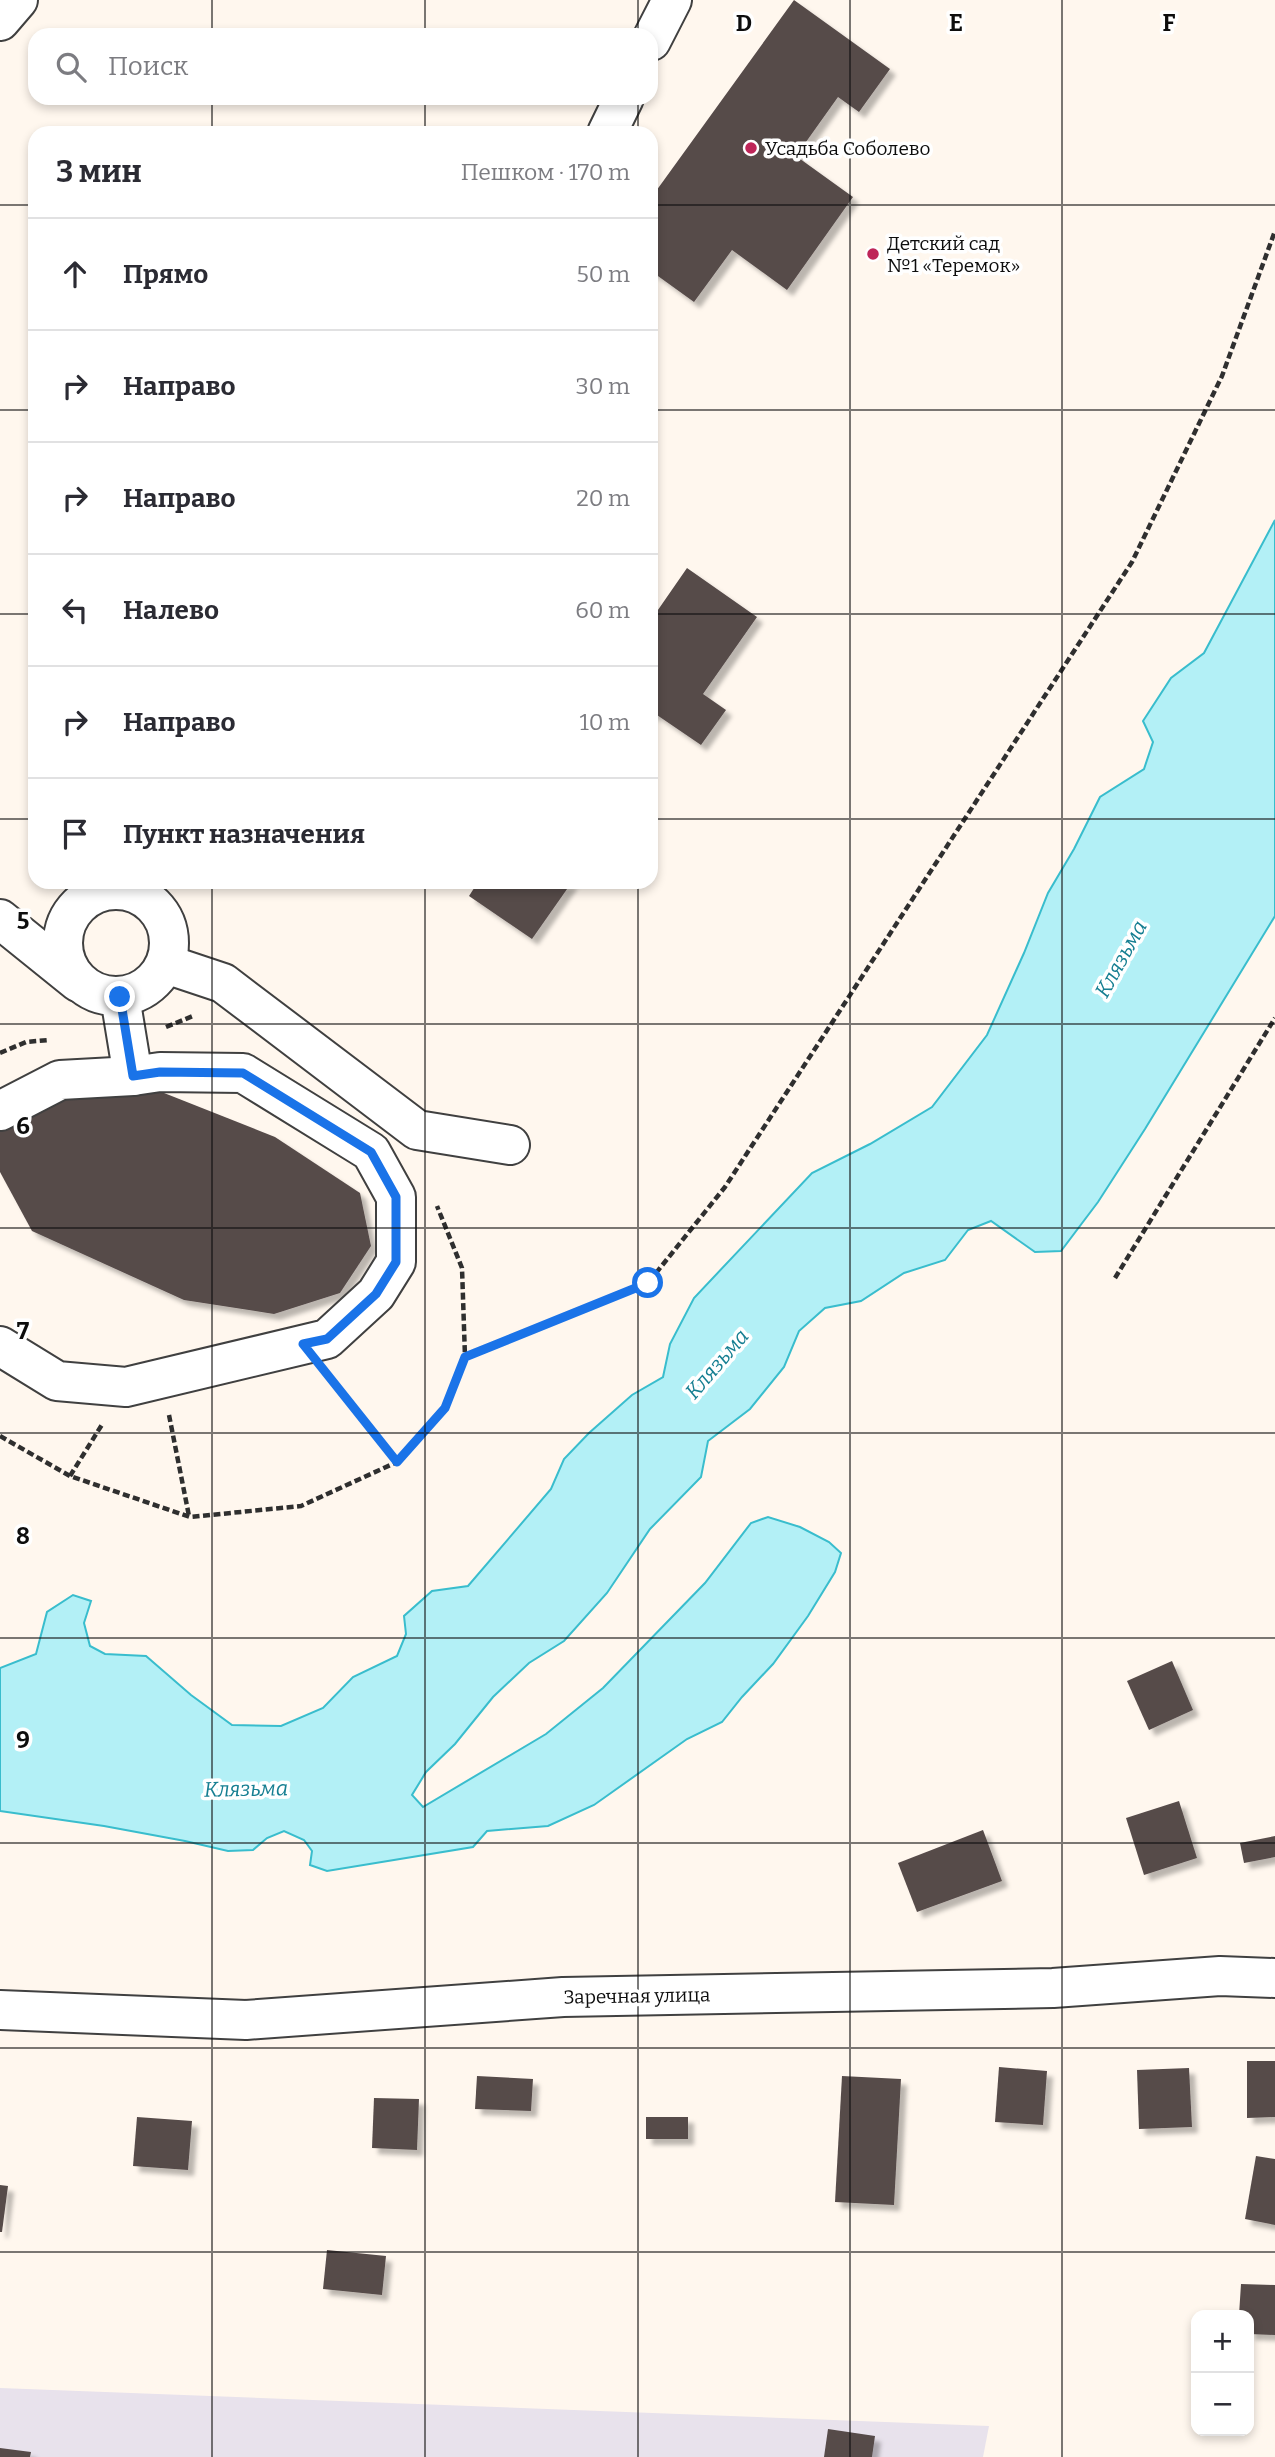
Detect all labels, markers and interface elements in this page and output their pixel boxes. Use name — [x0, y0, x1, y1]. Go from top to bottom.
text: D — [736, 9, 752, 37]
text: E — [949, 9, 963, 37]
text: F — [1163, 9, 1176, 37]
search box — [28, 28, 658, 105]
icon: search — [52, 48, 90, 86]
text: Поиск — [108, 51, 188, 82]
place label: Усадьба Соболево — [765, 137, 931, 160]
marker: Усадьба Соболево — [743, 140, 759, 156]
text: 3 мин — [56, 154, 142, 190]
text: Пешком · 170 m — [461, 158, 630, 186]
place label: Детский сад №1 «Теремок» — [887, 232, 1020, 277]
marker: Детский сад №1 «Теремок» — [865, 246, 881, 262]
icon: ahead — [56, 255, 94, 293]
text: Прямо — [123, 259, 208, 290]
text: 50 m — [576, 260, 630, 288]
icon: right — [56, 367, 94, 405]
text: Направо — [123, 371, 236, 402]
text: 30 m — [576, 372, 630, 400]
icon: right — [56, 479, 94, 517]
text: Направо — [123, 483, 236, 514]
text: 20 m — [576, 484, 630, 512]
icon: left — [56, 591, 94, 629]
text: Налево — [123, 595, 219, 626]
text: 60 m — [575, 596, 630, 624]
icon: right — [56, 703, 94, 741]
text: Направо — [123, 707, 236, 738]
text: 10 m — [579, 708, 630, 736]
icon: arrive — [56, 815, 94, 853]
text: Пункт назначения — [123, 819, 365, 850]
text: 5 — [17, 907, 29, 935]
water label: Клязьма — [1089, 916, 1153, 1002]
route end — [104, 981, 135, 1012]
text: 6 — [16, 1112, 30, 1140]
route start — [632, 1267, 663, 1298]
text: 7 — [17, 1317, 30, 1345]
water label: Клязьма — [680, 1324, 754, 1404]
text: 8 — [16, 1522, 30, 1550]
text: 9 — [16, 1726, 30, 1754]
water label: Клязьма — [204, 1775, 288, 1803]
street label: Заречная улица — [563, 1983, 711, 2009]
map controls — [1191, 2310, 1254, 2436]
button: + — [1191, 2310, 1254, 2373]
button: − — [1191, 2373, 1254, 2436]

